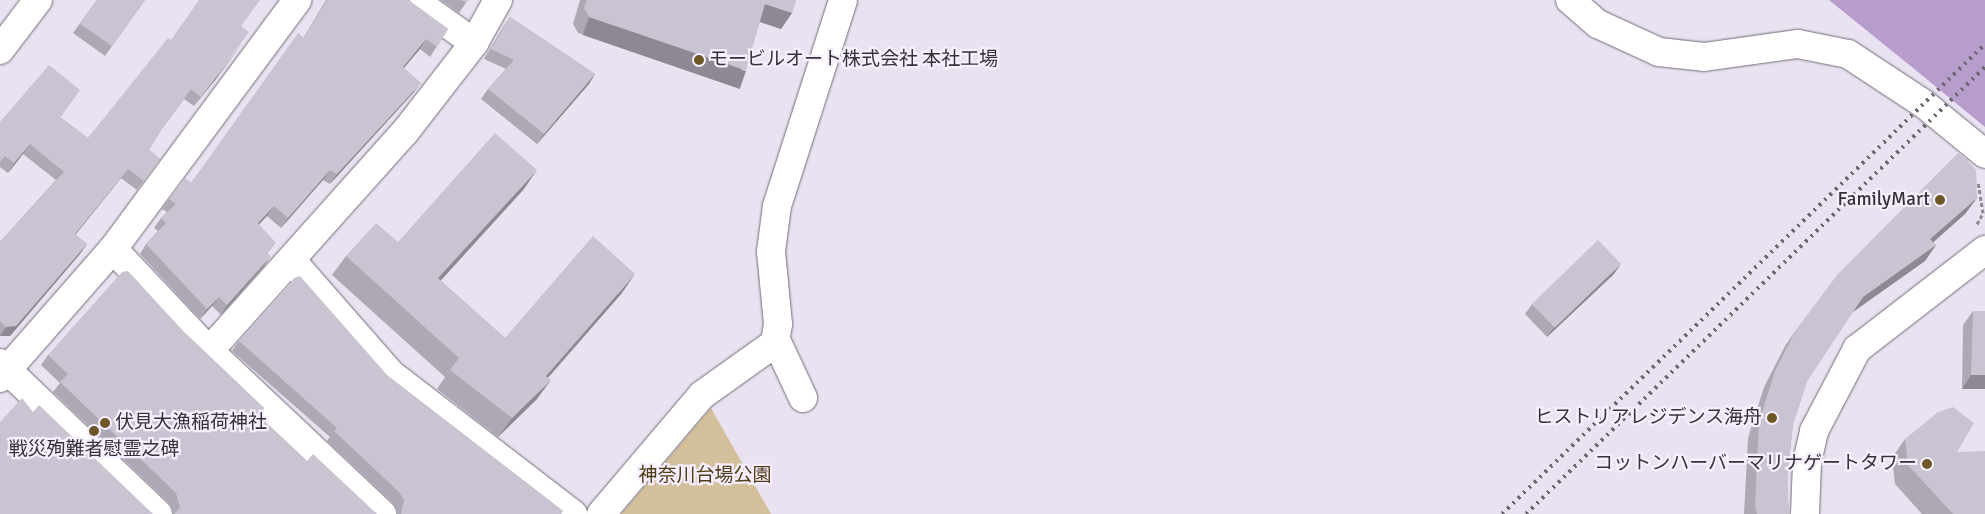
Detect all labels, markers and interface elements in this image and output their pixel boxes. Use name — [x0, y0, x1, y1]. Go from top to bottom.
place label: モービルオート株式会社 本社工場 — [709, 49, 998, 71]
marker: モービルオート株式会社 本社工場 — [693, 54, 705, 66]
place label: FamilyMart — [1838, 189, 1930, 211]
marker: FamilyMart — [1934, 194, 1946, 206]
place label: ヒストリアレジデンス海舟 — [1534, 407, 1762, 429]
place label: 伏見大漁稲荷神社 — [115, 412, 267, 434]
marker: ヒストリアレジデンス海舟 — [1766, 412, 1778, 424]
marker: 伏見大漁稲荷神社 — [99, 417, 111, 429]
marker: 戦災殉難者慰霊之碑 — [88, 425, 100, 437]
place label: 戦災殉難者慰霊之碑 — [9, 439, 179, 461]
place label: コットンハーバーマリナゲートタワー — [1594, 453, 1917, 475]
marker: コットンハーバーマリナゲートタワー — [1921, 458, 1933, 470]
park label: 神奈川台場公園 — [639, 465, 771, 487]

